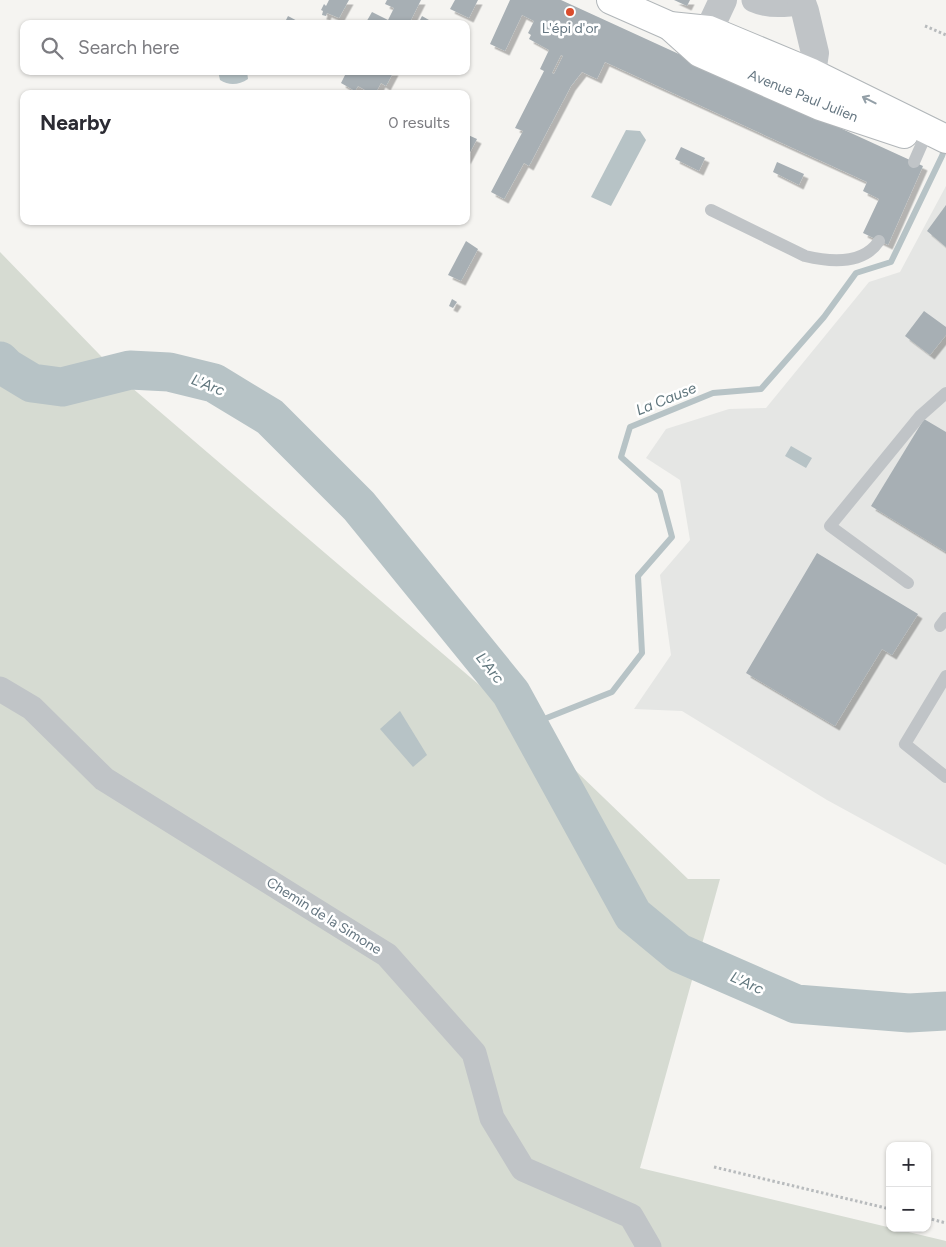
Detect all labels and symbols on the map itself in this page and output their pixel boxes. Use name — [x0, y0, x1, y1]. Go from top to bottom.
marker: L'épi d'or — [564, 6, 576, 18]
place label: L'épi d'or — [542, 20, 599, 37]
street label: Avenue Paul Julien — [746, 66, 861, 126]
one-way arrow — [862, 95, 877, 104]
water label: L'Arc — [189, 370, 227, 400]
water label: La Cause — [633, 379, 699, 419]
water label: L'Arc — [472, 649, 508, 687]
street label: Chemin de la Simone — [263, 874, 385, 958]
water label: L'Arc — [728, 968, 766, 998]

